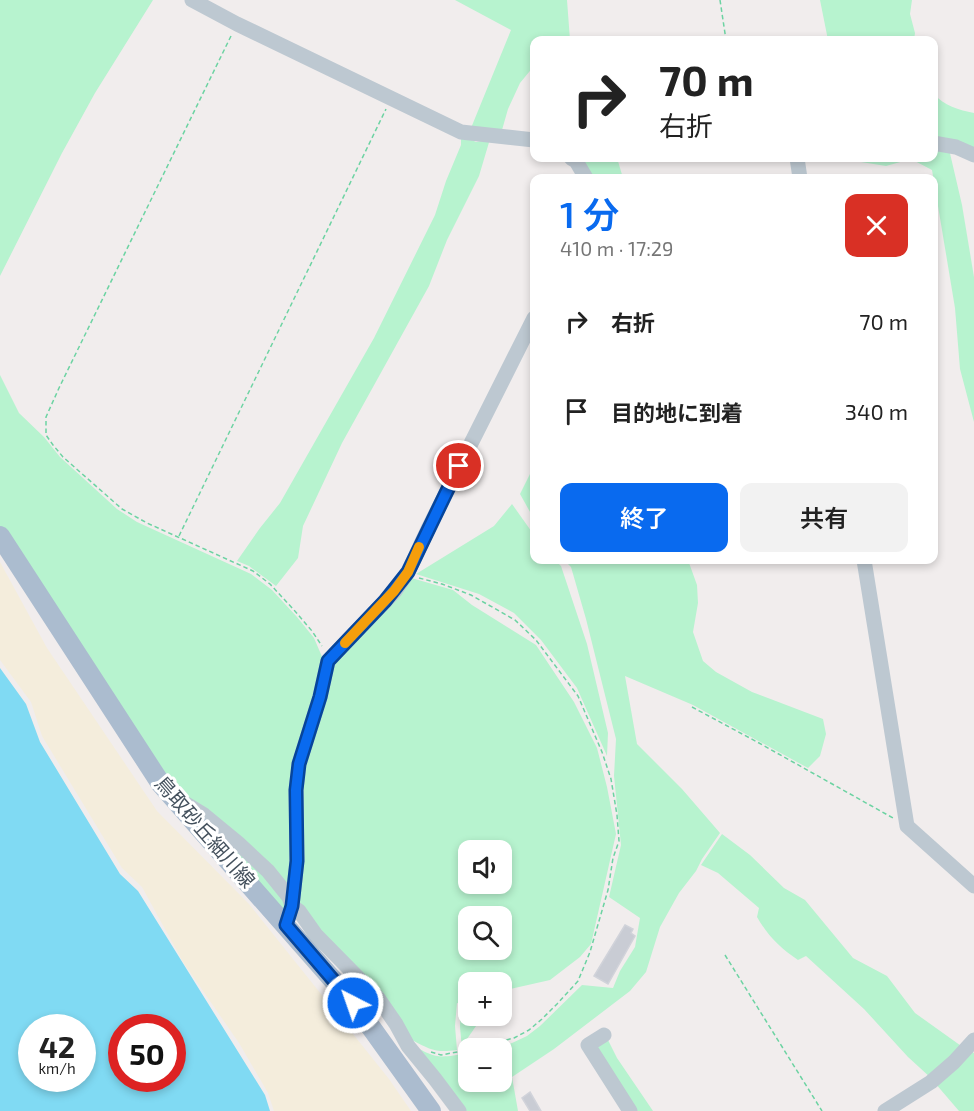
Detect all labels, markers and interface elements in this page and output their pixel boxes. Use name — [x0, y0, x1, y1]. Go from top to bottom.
text: 70 m — [659, 54, 754, 104]
icon: right — [560, 60, 638, 138]
text: 右折 — [659, 109, 713, 141]
text: 1 分 — [560, 192, 619, 235]
button: close — [845, 194, 908, 257]
text: 410 m · 17:29 — [560, 236, 674, 260]
icon: right — [560, 305, 593, 338]
text: 70 m — [859, 308, 908, 334]
text: 右折 — [611, 309, 655, 335]
icon: arrive — [560, 395, 593, 428]
text: 340 m — [845, 398, 908, 424]
text: 目的地に到着 — [611, 399, 743, 425]
pin — [433, 440, 484, 491]
icon: arrive — [442, 449, 475, 482]
button: 終了 — [560, 483, 728, 552]
button: 共有 — [740, 483, 908, 552]
street label: 鳥取砂丘細川線 — [151, 771, 261, 892]
map controls — [458, 840, 512, 1092]
button: sound — [458, 840, 512, 894]
button: search — [458, 906, 512, 960]
position arrow — [321, 971, 385, 1035]
button: + — [458, 972, 512, 1026]
speed limit sign: 50 — [108, 1014, 186, 1092]
text: 42 — [39, 1028, 75, 1064]
button: − — [458, 1038, 512, 1092]
text: km/h — [38, 1059, 76, 1077]

